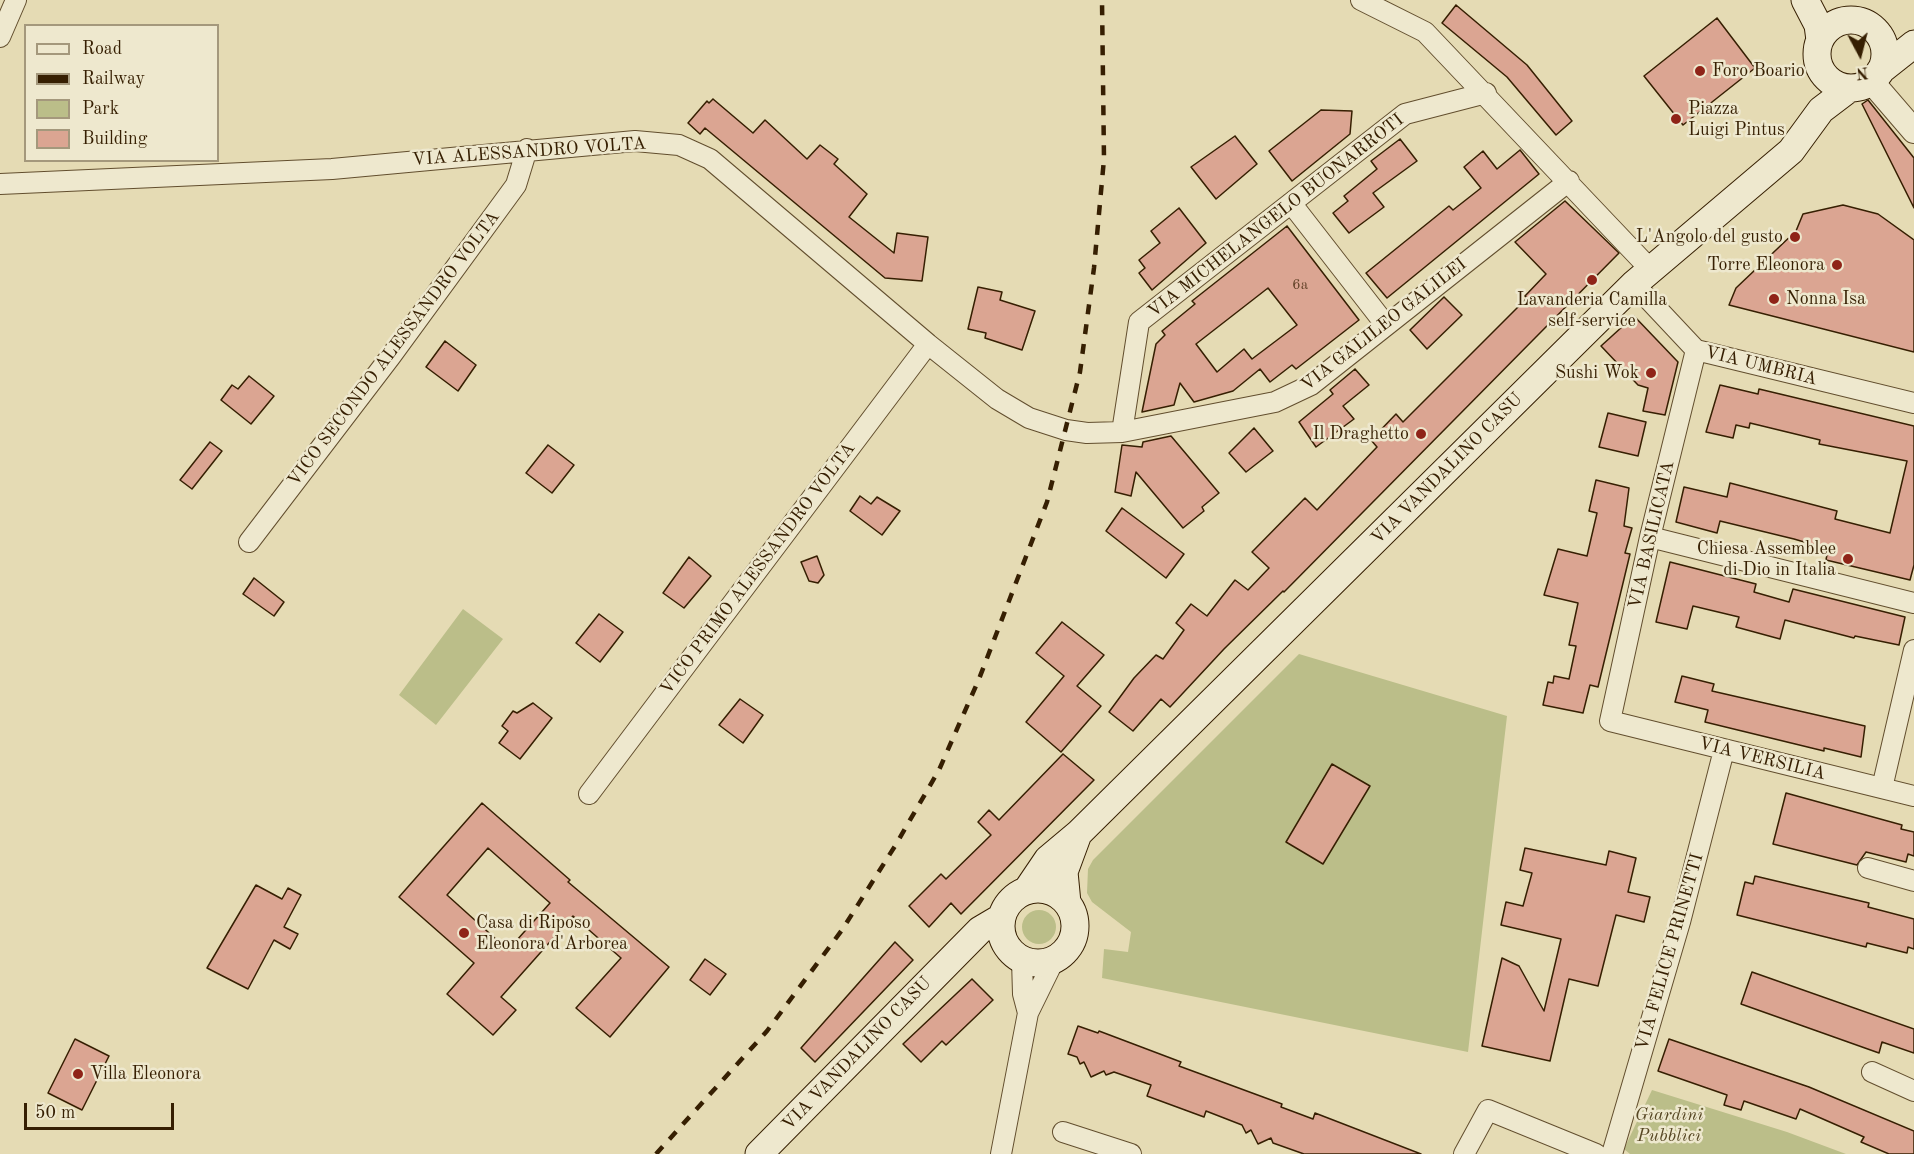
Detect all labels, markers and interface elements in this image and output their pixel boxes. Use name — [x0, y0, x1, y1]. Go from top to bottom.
legend — [24, 24, 219, 162]
north arrow — [1830, 24, 1890, 84]
text: Road — [82, 40, 122, 58]
place label: Foro Boario — [1712, 60, 1805, 82]
text: N — [1855, 63, 1869, 81]
marker: Foro Boario — [1693, 64, 1707, 78]
text: Railway — [82, 70, 145, 88]
place label: Piazza Luigi Pintus — [1688, 98, 1785, 140]
text: Park — [82, 100, 119, 118]
street label: VIA MICHELANGELO BUONARROTI — [1144, 109, 1408, 323]
marker: Piazza Luigi Pintus — [1669, 112, 1683, 126]
text: Building — [82, 130, 147, 148]
street label: VIA ALESSANDRO VOLTA — [411, 133, 647, 171]
street label: VICO SECONDO ALESSANDRO VOLTA — [283, 207, 505, 491]
place label: L'Angolo del gusto — [1636, 226, 1783, 248]
marker: L'Angolo del gusto — [1788, 230, 1802, 244]
street label: VIA GALILEO GALILEI — [1297, 254, 1471, 396]
place label: Torre Eleonora — [1707, 254, 1825, 276]
marker: Torre Eleonora — [1830, 258, 1844, 272]
marker: Lavanderia Camilla self-service — [1585, 273, 1599, 287]
house number: 6a — [1292, 276, 1308, 294]
place label: Nonna Isa — [1786, 288, 1866, 310]
place label: Lavanderia Camilla self-service — [1517, 289, 1667, 332]
marker: Nonna Isa — [1767, 292, 1781, 306]
street label: VIA UMBRIA — [1703, 342, 1819, 390]
place label: Sushi Wok — [1555, 362, 1639, 384]
marker: Sushi Wok — [1644, 366, 1658, 380]
street label: VIA VANDALINO CASU — [1367, 389, 1527, 549]
place label: Il Draghetto — [1312, 423, 1409, 445]
marker: Il Draghetto — [1414, 427, 1428, 441]
street label: VICO PRIMO ALESSANDRO VOLTA — [656, 439, 860, 699]
street label: VIA BASILICATA — [1624, 459, 1680, 611]
place label: Chiesa Assemblee di Dio in Italia — [1697, 538, 1836, 580]
marker: Chiesa Assemblee di Dio in Italia — [1841, 552, 1855, 566]
street label: VIA VERSILIA — [1696, 733, 1828, 785]
street label: VIA FELICE PRINETTI — [1631, 851, 1709, 1053]
place label: Casa di Riposo Eleonora d'Arborea — [476, 912, 628, 954]
marker: Casa di Riposo Eleonora d'Arborea — [457, 926, 471, 940]
street label: VIA VANDALINO CASU — [778, 973, 936, 1135]
place label: Villa Eleonora — [90, 1063, 201, 1085]
marker: Villa Eleonora — [71, 1067, 85, 1081]
scale bar — [27, 1091, 177, 1129]
text: 50 m — [35, 1104, 75, 1122]
park label: Giardini Pubblici — [1635, 1104, 1703, 1146]

